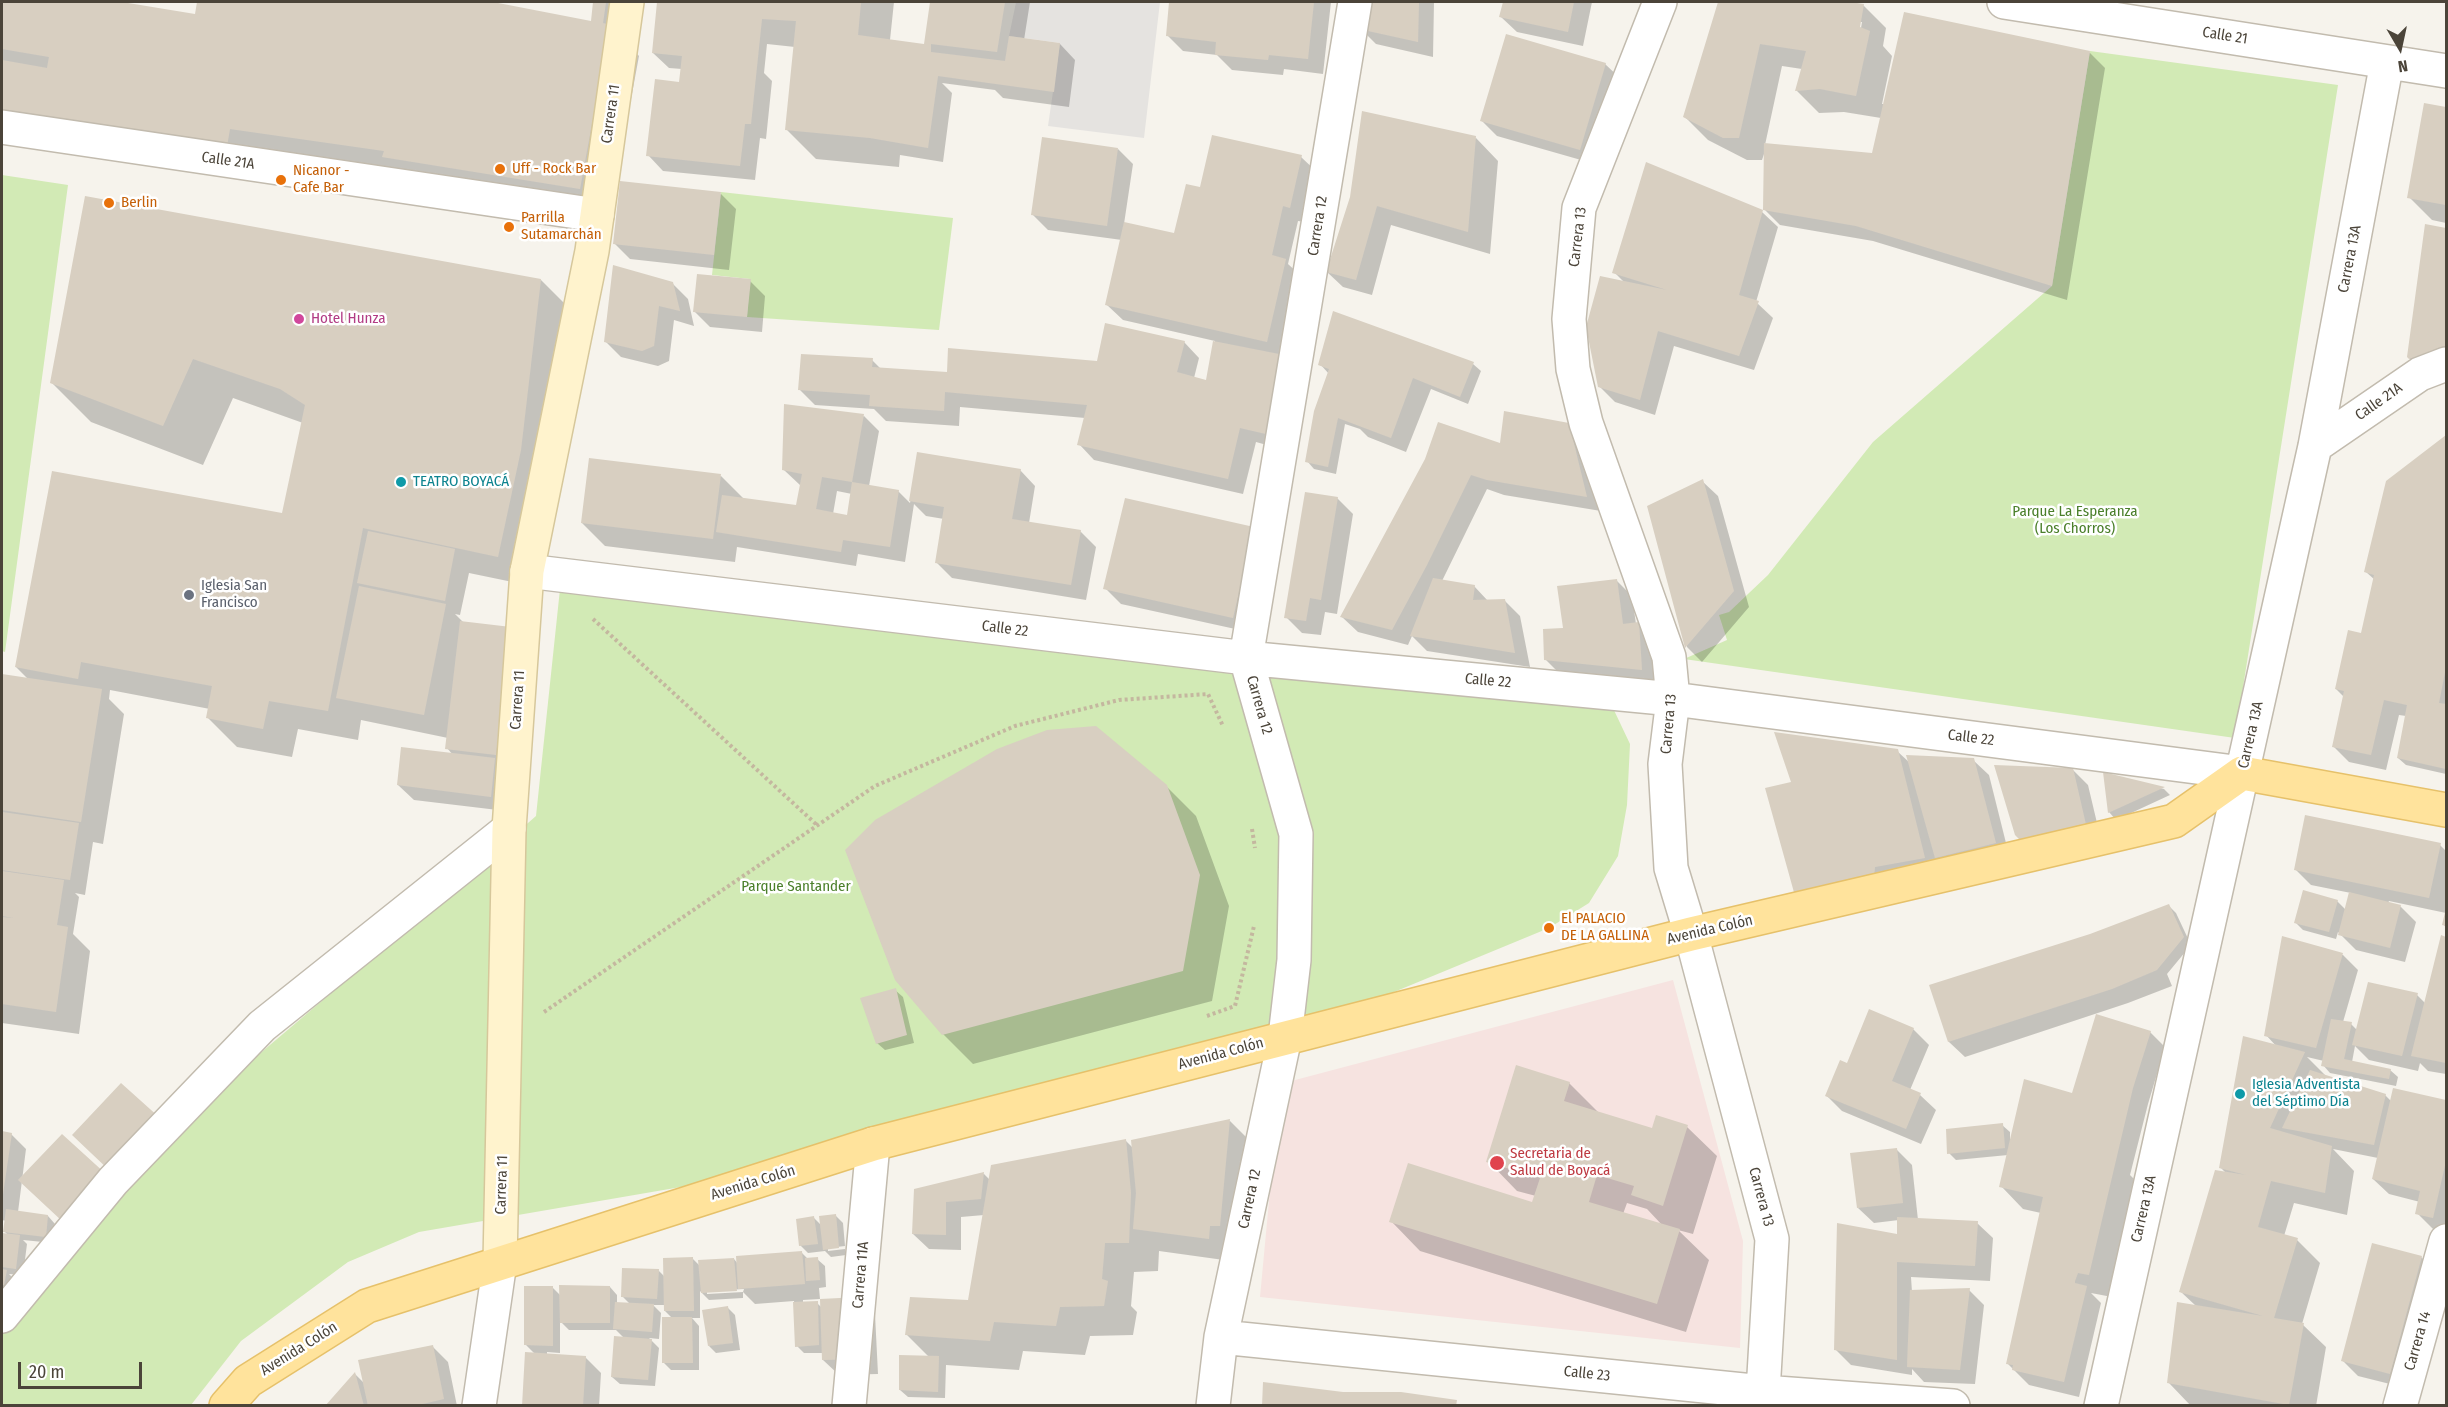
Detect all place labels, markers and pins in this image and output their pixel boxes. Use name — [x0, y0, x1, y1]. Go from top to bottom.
place label: Uff - Rock Bar — [512, 160, 596, 178]
place label: Nicanor - Cafe Bar — [293, 162, 350, 197]
marker: Uff - Rock Bar — [493, 162, 507, 176]
marker: Nicanor - Cafe Bar — [274, 173, 288, 187]
place label: Berlin — [121, 194, 157, 212]
marker: Berlin — [102, 196, 116, 210]
place label: Parrilla Sutamarchán — [521, 209, 602, 244]
marker: Parrilla Sutamarchán — [502, 220, 516, 234]
place label: Hotel Hunza — [311, 310, 385, 328]
marker: Hotel Hunza — [292, 312, 306, 326]
place label: TEATRO BOYACÁ — [413, 473, 509, 491]
marker: TEATRO BOYACÁ — [394, 475, 408, 489]
place label: Iglesia San Francisco — [201, 577, 267, 612]
marker: Iglesia San Francisco — [182, 588, 196, 602]
place label: El PALACIO DE LA GALLINA — [1561, 910, 1649, 945]
marker: El PALACIO DE LA GALLINA — [1542, 921, 1556, 935]
place label: Iglesia Adventista del Séptimo Día — [2252, 1076, 2360, 1111]
marker: Iglesia Adventista del Séptimo Día — [2233, 1087, 2247, 1101]
place label: Secretaria de Salud de Boyacá — [1510, 1145, 1610, 1180]
marker: Secretaria de Salud de Boyacá — [1488, 1154, 1506, 1172]

